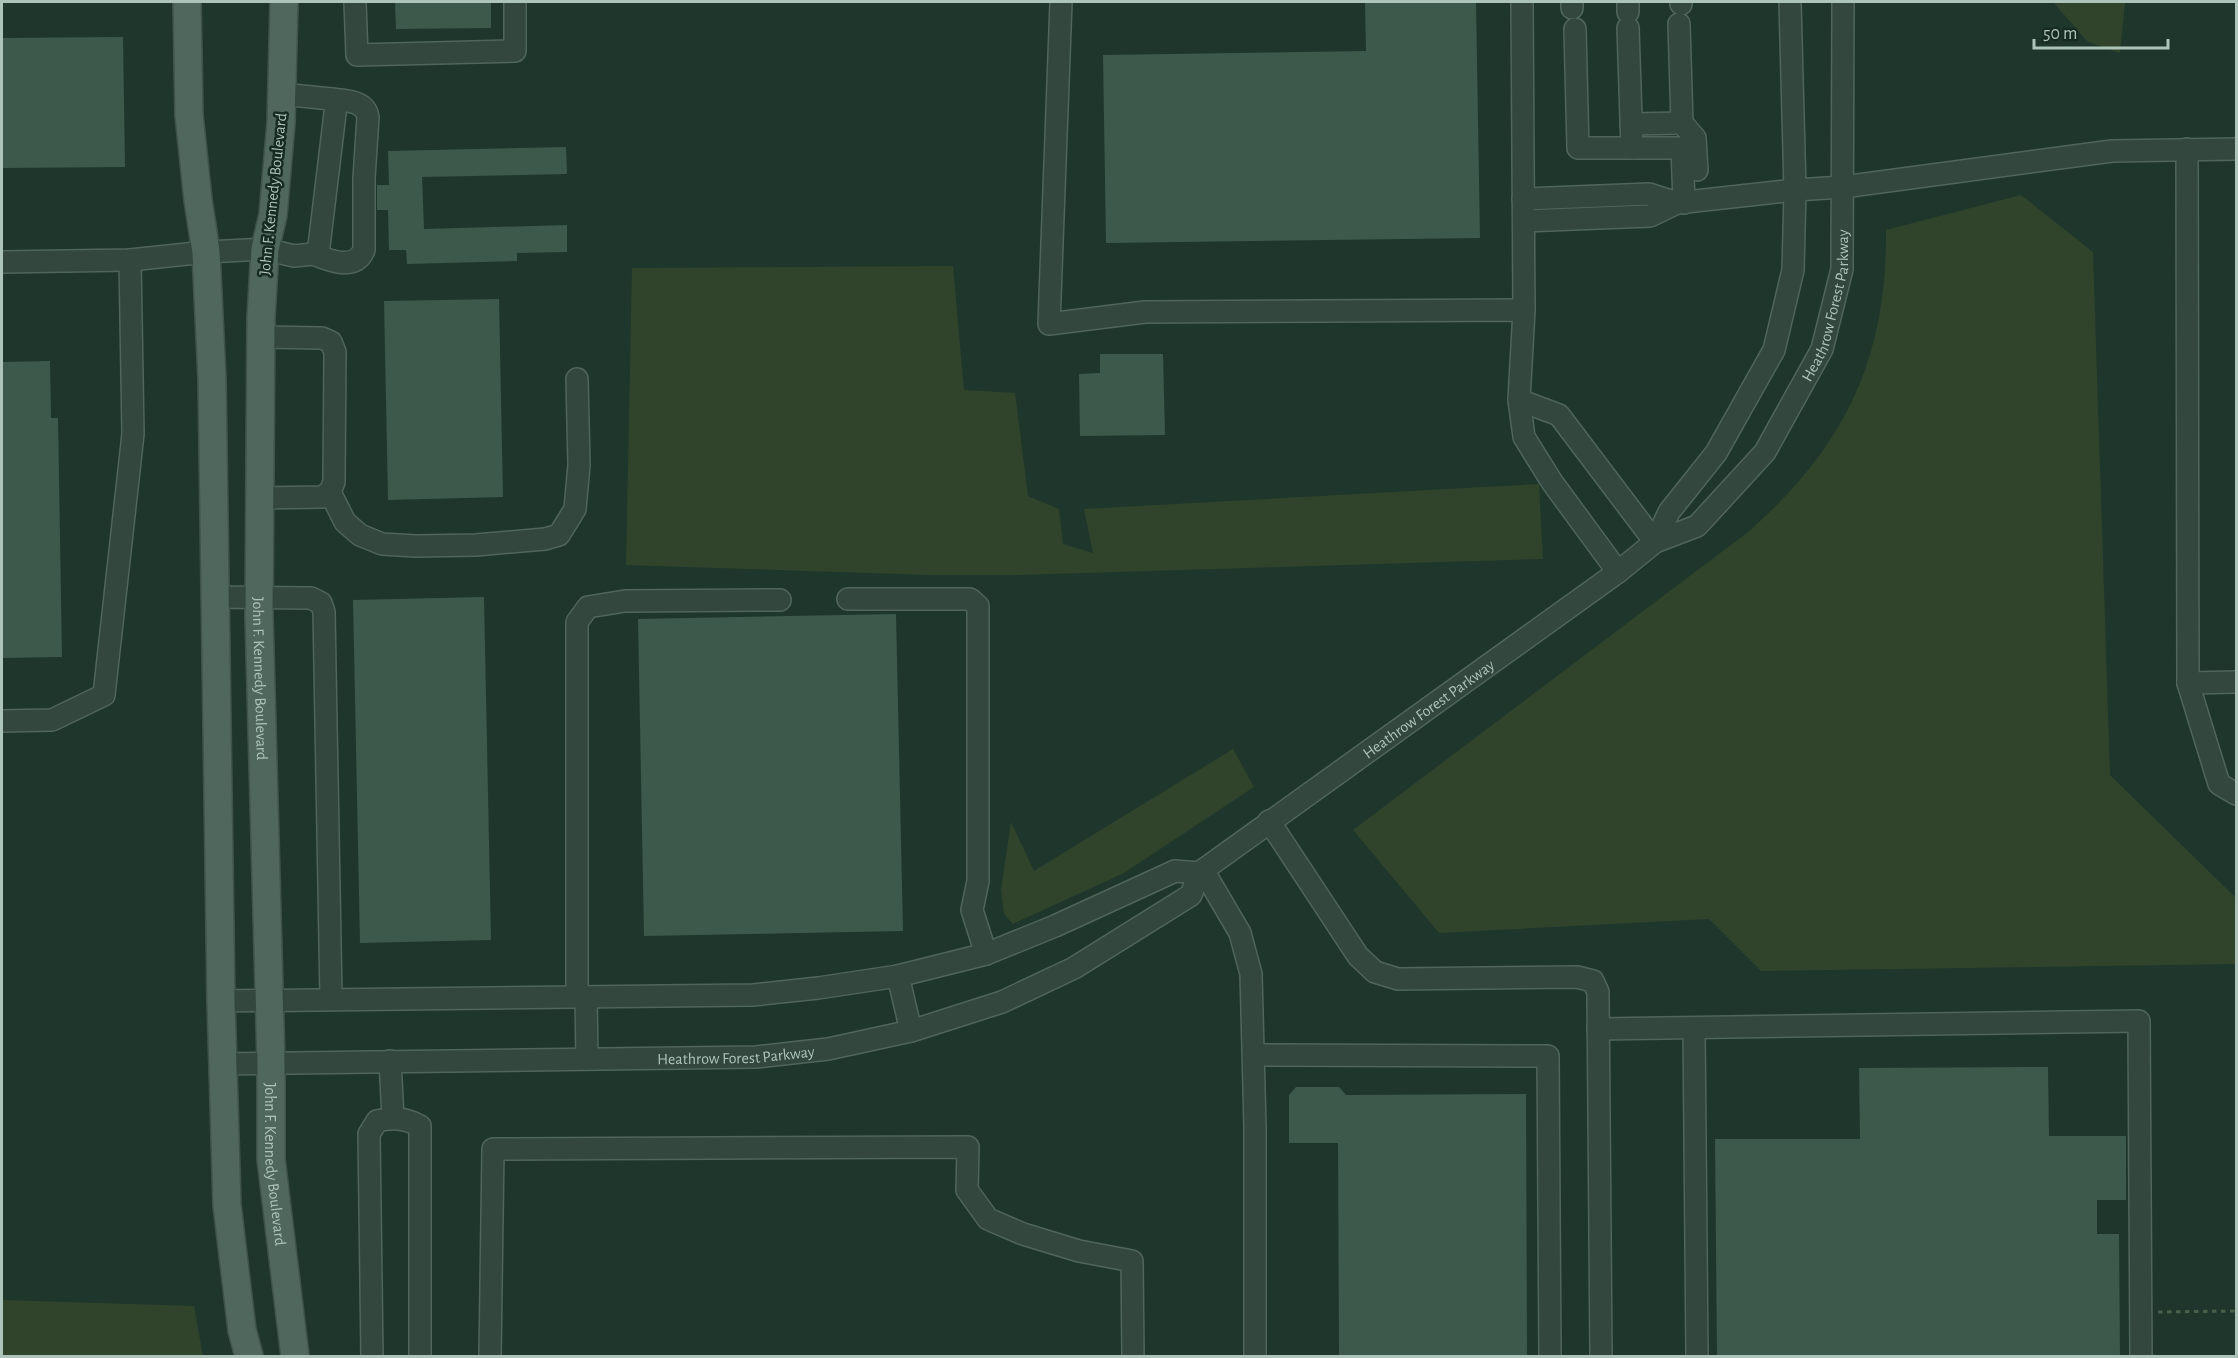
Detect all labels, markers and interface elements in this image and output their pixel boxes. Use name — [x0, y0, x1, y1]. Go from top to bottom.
scale bar — [2034, 12, 2168, 50]
text: 50 m — [2043, 25, 2077, 43]
street label: John F. Kennedy Boulevard — [257, 112, 290, 276]
street label: Heathrow Forest Parkway — [1799, 229, 1852, 384]
street label: John F. Kennedy Boulevard — [250, 597, 270, 761]
street label: Heathrow Forest Parkway — [1360, 657, 1498, 762]
street label: Heathrow Forest Parkway — [657, 1044, 816, 1067]
street label: John F. Kennedy Boulevard — [262, 1083, 288, 1247]

